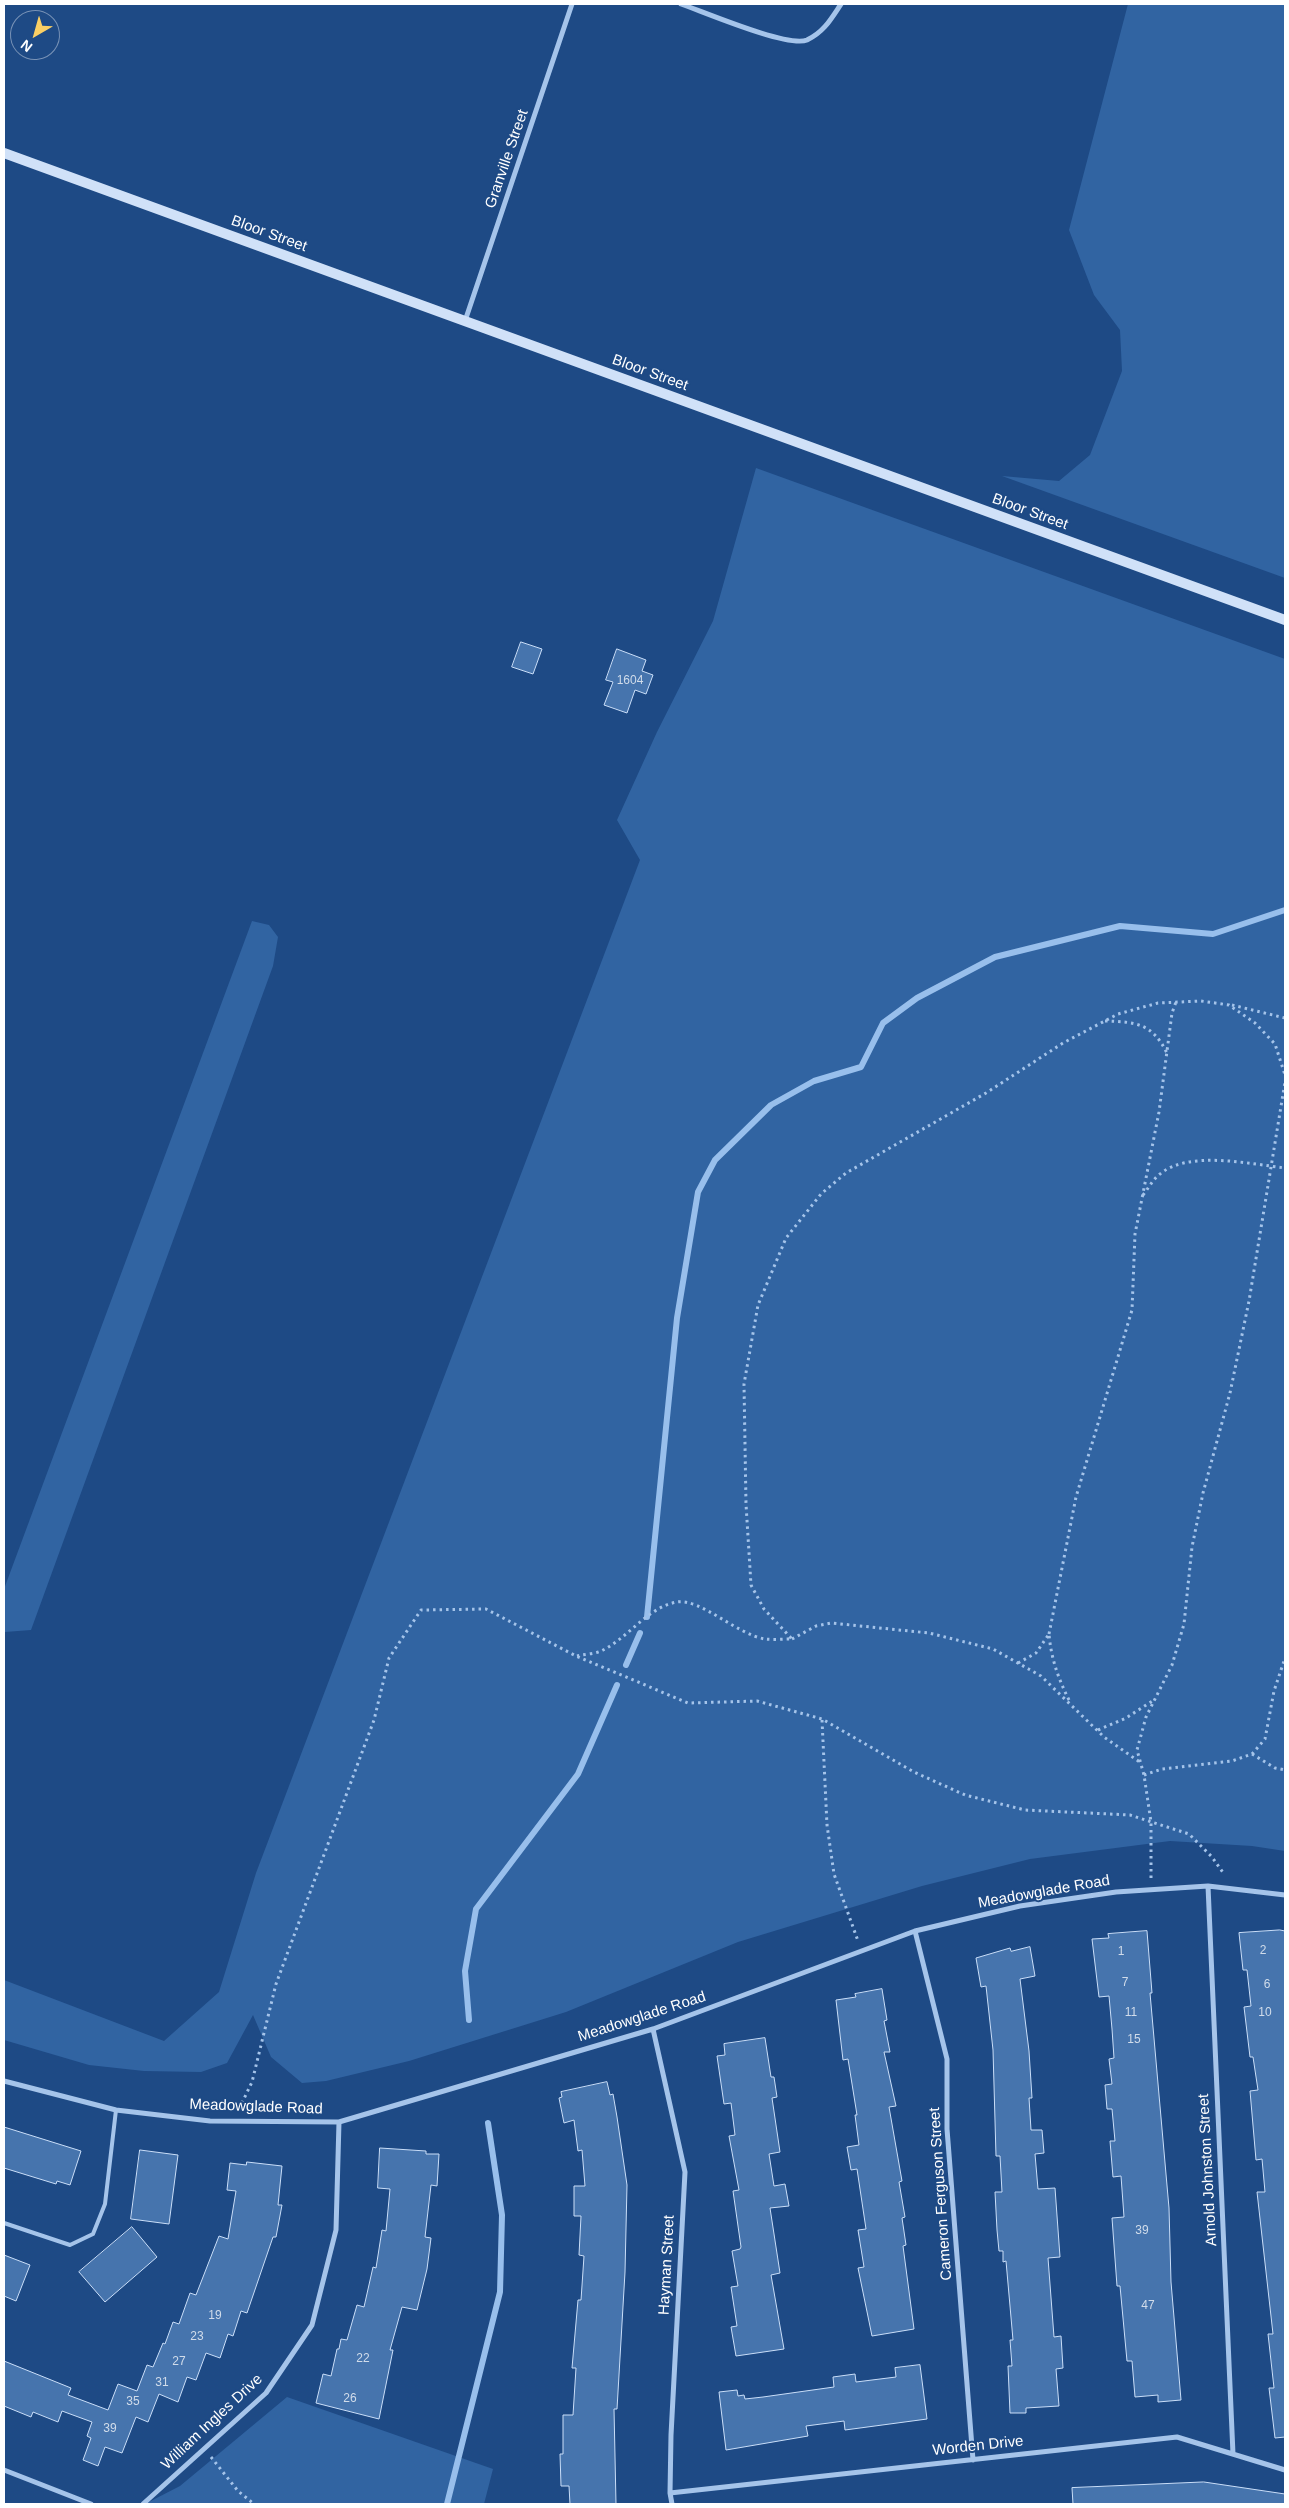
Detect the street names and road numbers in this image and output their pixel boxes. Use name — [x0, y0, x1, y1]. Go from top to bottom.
street label: Granville Street — [482, 107, 532, 211]
street label: Bloor Street — [229, 212, 309, 256]
street label: Bloor Street — [610, 351, 690, 395]
street label: Bloor Street — [990, 490, 1070, 534]
street label: Meadowglade Road — [977, 1872, 1111, 1912]
street label: Meadowglade Road — [576, 1988, 708, 2046]
street label: Arnold Johnston Street — [1195, 2093, 1221, 2247]
street label: Meadowglade Road — [189, 2096, 323, 2118]
street label: Cameron Ferguson Street — [926, 2107, 956, 2281]
street label: Hayman Street — [655, 2215, 679, 2315]
street label: William Ingles Drive — [158, 2371, 266, 2473]
street label: Worden Drive — [932, 2432, 1024, 2460]

